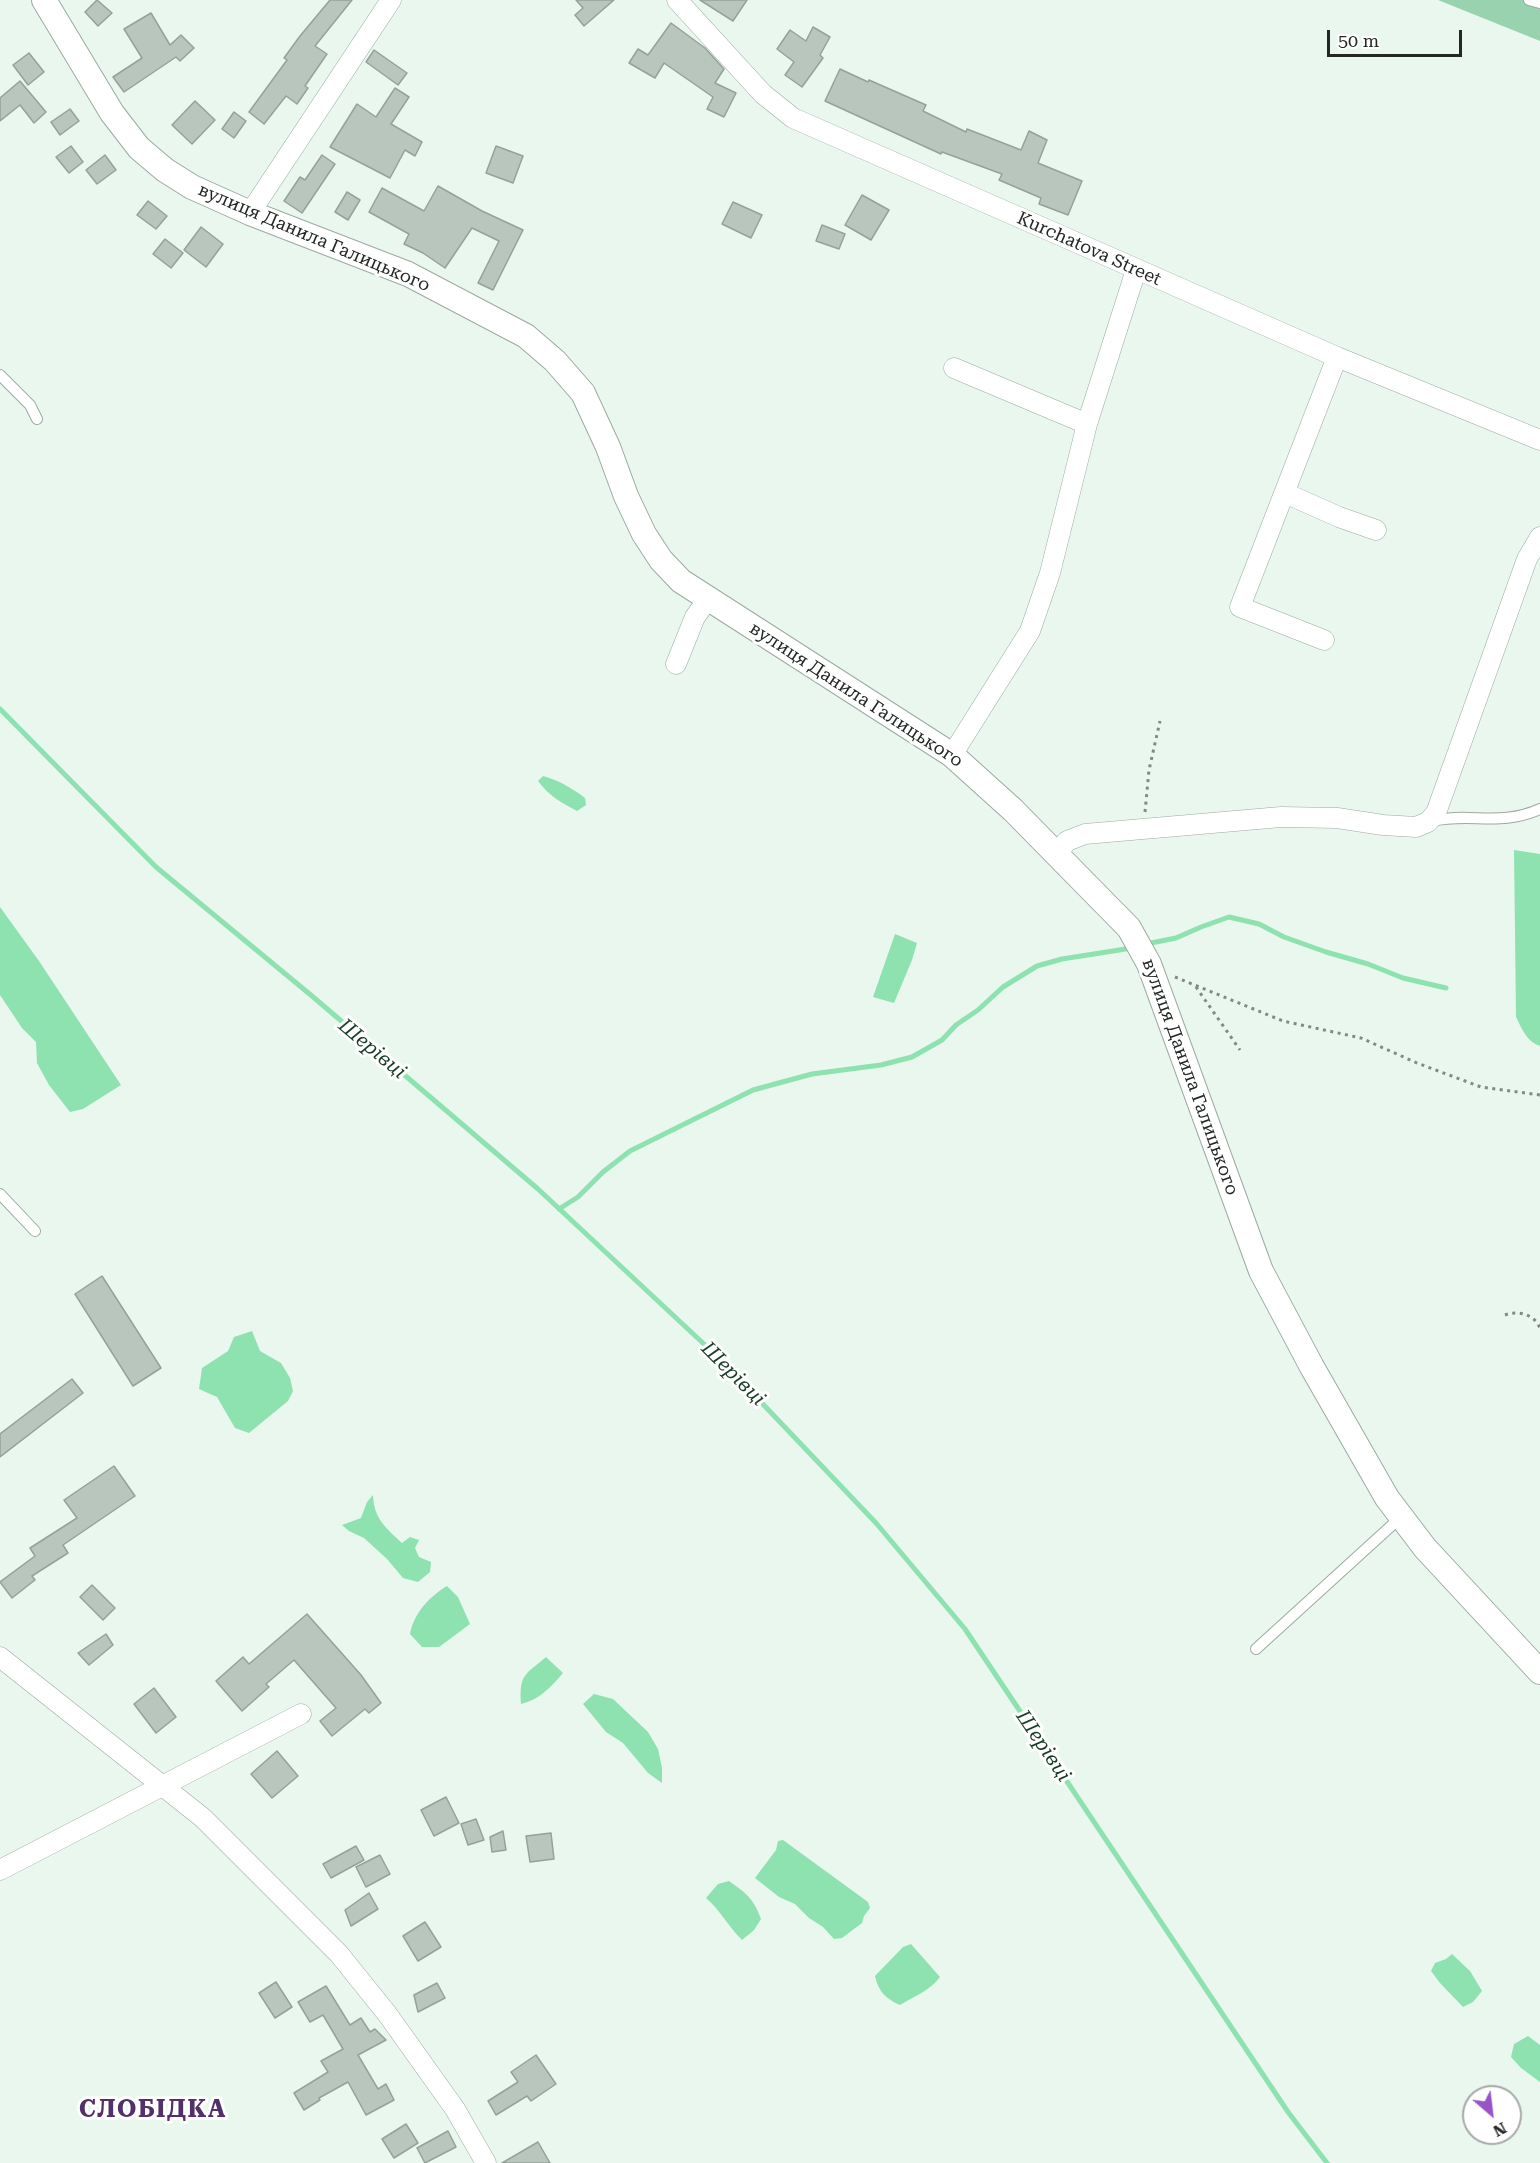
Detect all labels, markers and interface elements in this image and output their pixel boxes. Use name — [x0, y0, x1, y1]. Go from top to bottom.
scale bar — [1330, 18, 1465, 56]
text: 50 m — [1338, 30, 1379, 51]
street label: вулиця Данила Галицького — [195, 179, 433, 297]
street label: Kurchatova Street — [1014, 208, 1164, 290]
street label: вулиця Данила Галицького — [745, 618, 967, 772]
street label: вулиця Данила Галицького — [1137, 956, 1243, 1198]
water label: Шерівці — [333, 1014, 411, 1084]
water label: Шерівці — [696, 1337, 770, 1411]
water label: Шерівці — [1010, 1706, 1076, 1786]
north arrow — [1462, 2085, 1522, 2145]
district label: СЛОБІДКА — [79, 2096, 227, 2124]
text: N — [1490, 2118, 1510, 2141]

